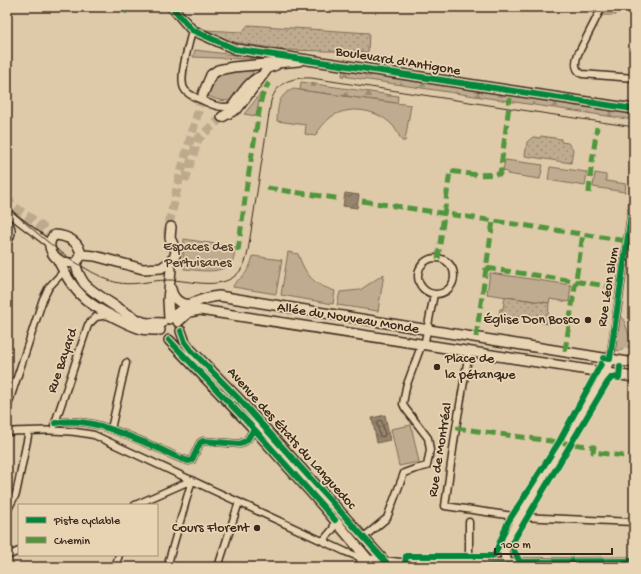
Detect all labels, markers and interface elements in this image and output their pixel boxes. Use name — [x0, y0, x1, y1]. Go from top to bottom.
street label: Boulevard d'Antigone — [333, 44, 462, 80]
park label: Espaces des Pertuisanes — [163, 239, 234, 272]
street label: Rue Léon Blum — [594, 246, 624, 328]
street label: Allée du Nouveau Monde — [276, 299, 421, 339]
place label: Église Don Bosco — [484, 312, 580, 329]
marker: Église Don Bosco — [583, 315, 593, 325]
street label: Rue Bayard — [44, 325, 83, 396]
place label: Place de la pétanque — [444, 351, 516, 384]
marker: Place de la pétanque — [432, 362, 442, 372]
street label: Avenue des États du Languedoc — [223, 364, 360, 514]
street label: Rue de Montréal — [425, 401, 457, 499]
legend — [18, 504, 158, 556]
text: Piste cyclable — [53, 515, 121, 529]
place label: Cours Florent — [172, 520, 250, 537]
marker: Cours Florent — [252, 523, 262, 533]
scale bar — [495, 530, 612, 556]
text: Chemin — [54, 535, 90, 549]
text: 100 m — [500, 539, 531, 553]

